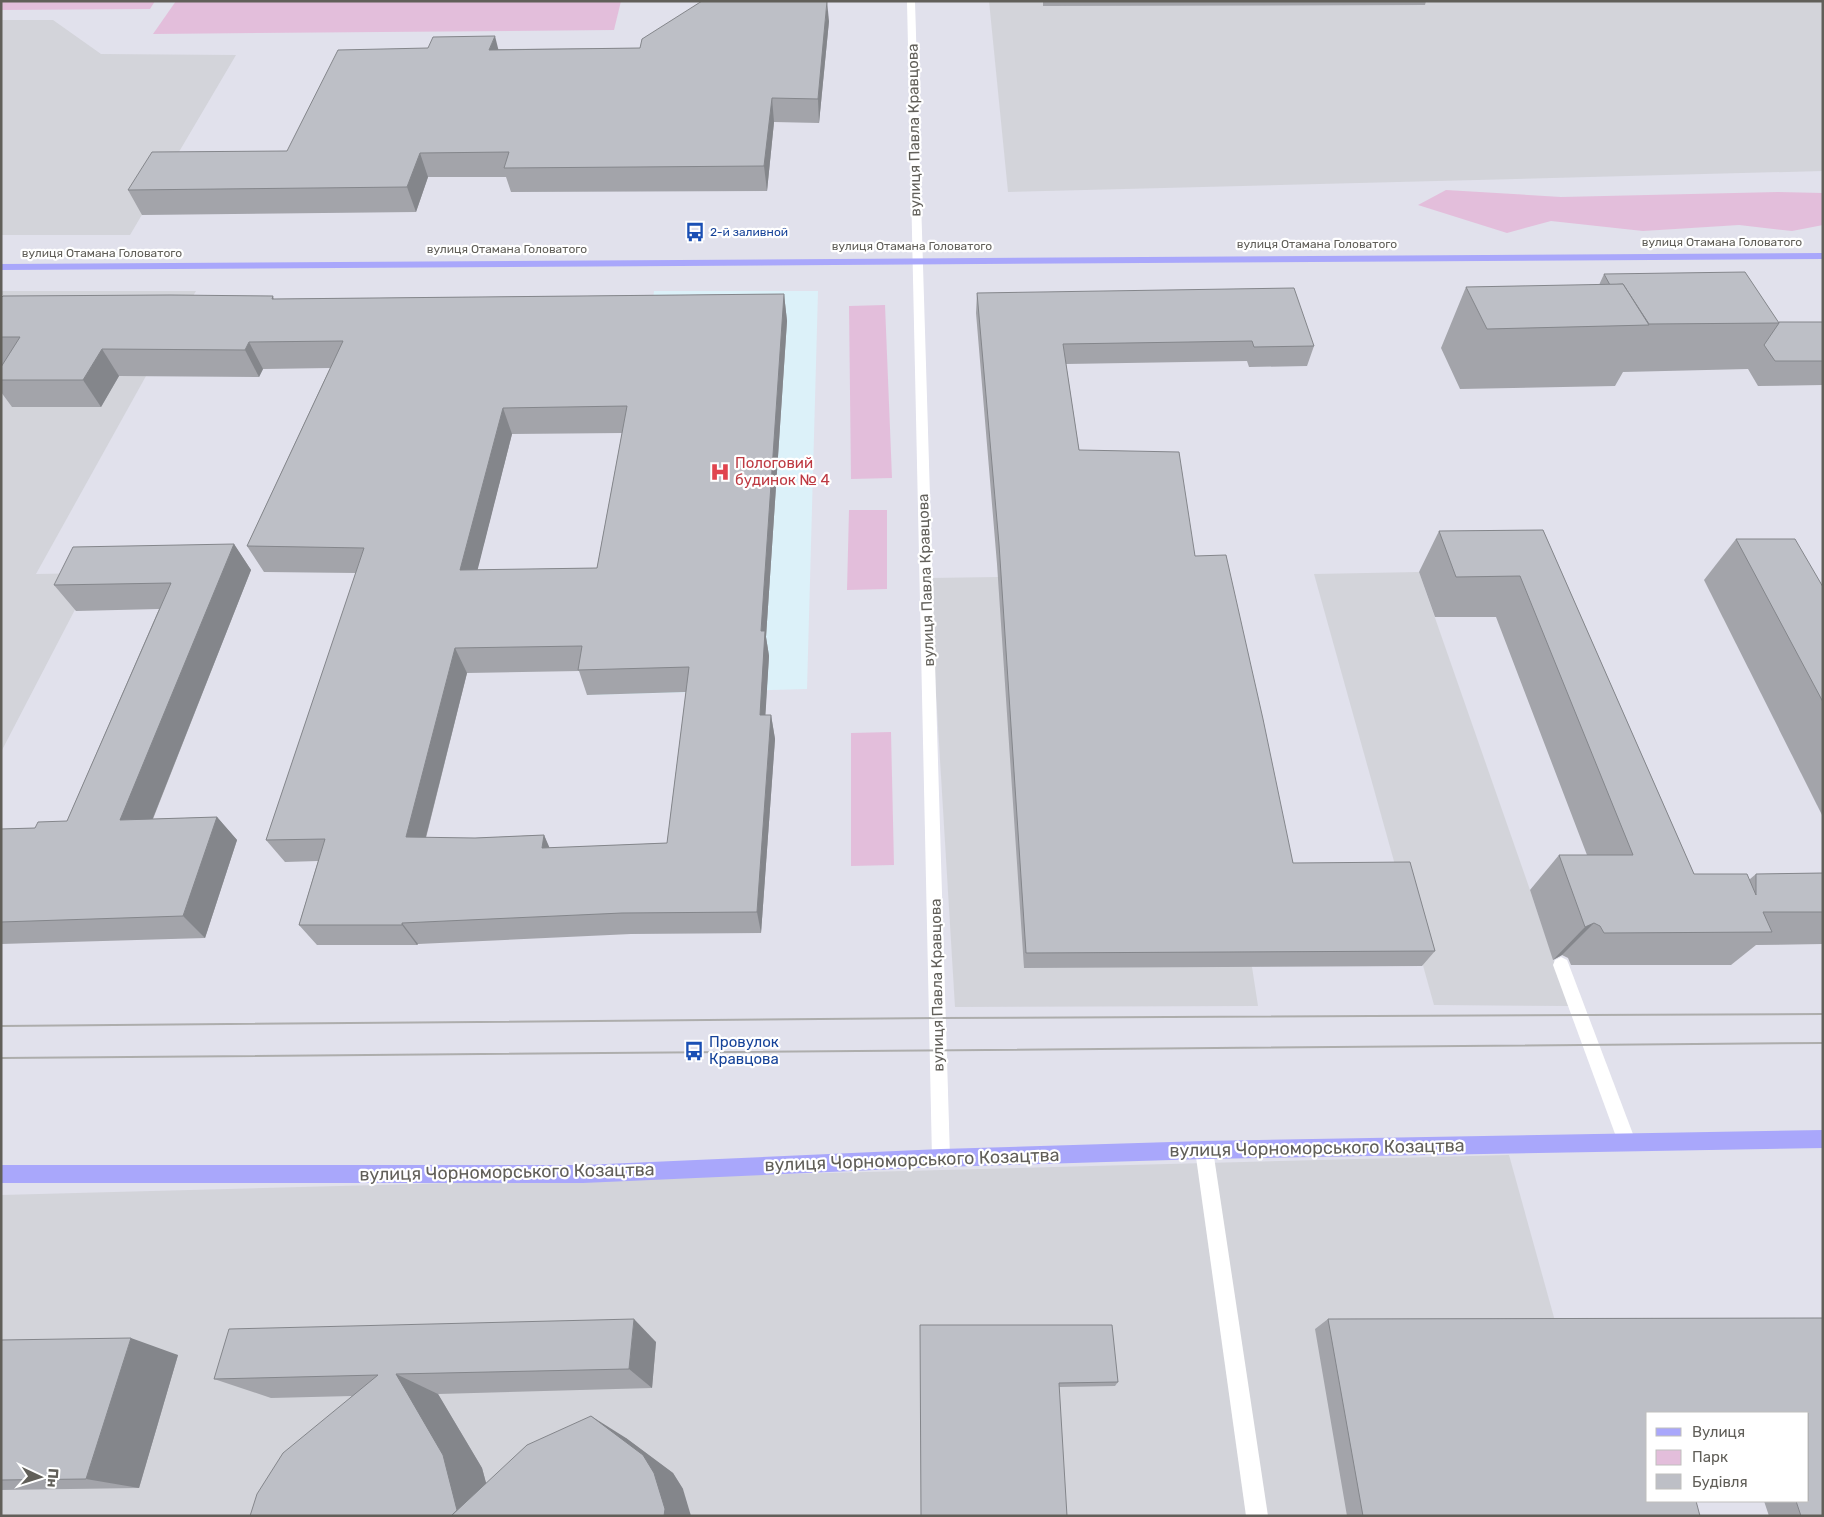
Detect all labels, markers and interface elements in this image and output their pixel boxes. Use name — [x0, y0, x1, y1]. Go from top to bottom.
street label: вулиця Павла Кравцова — [903, 43, 925, 217]
bus stop icon: 2-й заливной — [684, 221, 706, 243]
place label: 2-й заливной — [710, 225, 788, 239]
street label: вулиця Отамана Головатого — [1642, 235, 1802, 249]
street label: вулиця Отамана Головатого — [1237, 237, 1397, 251]
street label: вулиця Отамана Головатого — [832, 239, 992, 253]
street label: вулиця Отамана Головатого — [427, 242, 587, 256]
street label: вулиця Отамана Головатого — [22, 246, 182, 260]
place label: Пологовий будинок № 4 — [735, 454, 830, 489]
hospital icon: Пологовий будинок № 4 — [709, 461, 731, 483]
street label: вулиця Павла Кравцова — [914, 493, 938, 667]
street label: вулиця Павла Кравцова — [926, 898, 948, 1072]
place label: Провулок Кравцова — [709, 1033, 779, 1068]
bus stop icon: Провулок Кравцова — [683, 1040, 705, 1062]
street label: вулиця Чорноморського Козацтва — [1169, 1134, 1465, 1162]
street label: вулиця Чорноморського Козацтва — [764, 1144, 1060, 1176]
street label: вулиця Чорноморського Козацтва — [359, 1158, 655, 1186]
legend — [1646, 1412, 1809, 1502]
text: Вулиця — [1692, 1423, 1745, 1441]
text: Парк — [1692, 1448, 1728, 1466]
north arrow — [15, 1452, 65, 1502]
text: Пн — [43, 1468, 62, 1488]
text: Будівля — [1692, 1473, 1748, 1491]

